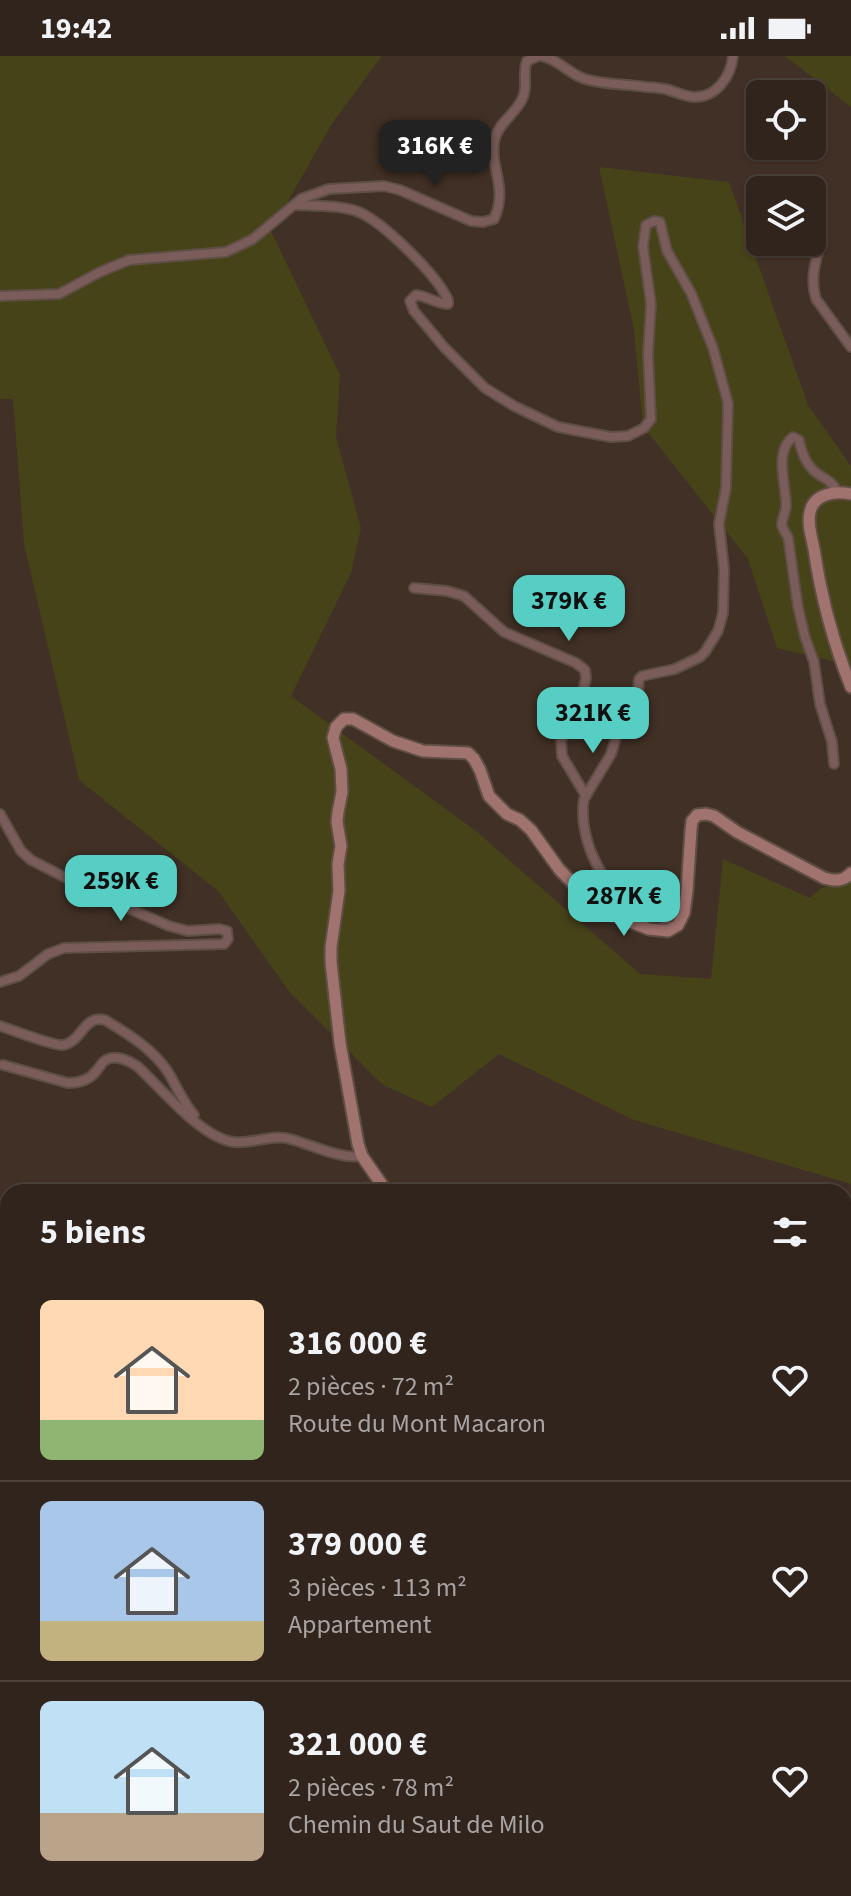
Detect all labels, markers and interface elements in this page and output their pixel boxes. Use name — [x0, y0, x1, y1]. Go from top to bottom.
text: 19:42 — [40, 7, 112, 50]
map controls — [746, 80, 826, 256]
button: locate — [746, 80, 826, 160]
pin: 316K € — [370, 120, 500, 188]
text: 316K € — [397, 127, 473, 164]
button: layers — [746, 176, 826, 256]
pin: 379K € — [504, 575, 634, 643]
text: 379K € — [531, 582, 607, 619]
pin: 321K € — [528, 687, 658, 755]
text: 321K € — [555, 694, 631, 731]
pin: 259K € — [56, 855, 186, 923]
text: 259K € — [83, 862, 159, 899]
pin: 287K € — [559, 870, 689, 938]
text: 287K € — [586, 877, 662, 914]
text: 5 biens — [40, 1208, 146, 1257]
icon: filters — [768, 1210, 812, 1254]
text: 316 000 € — [288, 1319, 427, 1368]
icon: home — [104, 1332, 200, 1428]
icon: heart — [768, 1358, 812, 1402]
text: 2 pièces · 72 m² — [288, 1368, 454, 1405]
text: Route du Mont Macaron — [288, 1405, 546, 1442]
text: 379 000 € — [288, 1520, 427, 1569]
icon: home — [104, 1533, 200, 1629]
icon: heart — [768, 1559, 812, 1603]
text: 3 pièces · 113 m² — [288, 1569, 467, 1606]
text: Appartement — [288, 1606, 432, 1643]
text: 321 000 € — [288, 1720, 427, 1769]
icon: home — [104, 1733, 200, 1829]
icon: heart — [768, 1759, 812, 1803]
text: 2 pièces · 78 m² — [288, 1769, 454, 1806]
text: Chemin du Saut de Milo — [288, 1806, 545, 1843]

